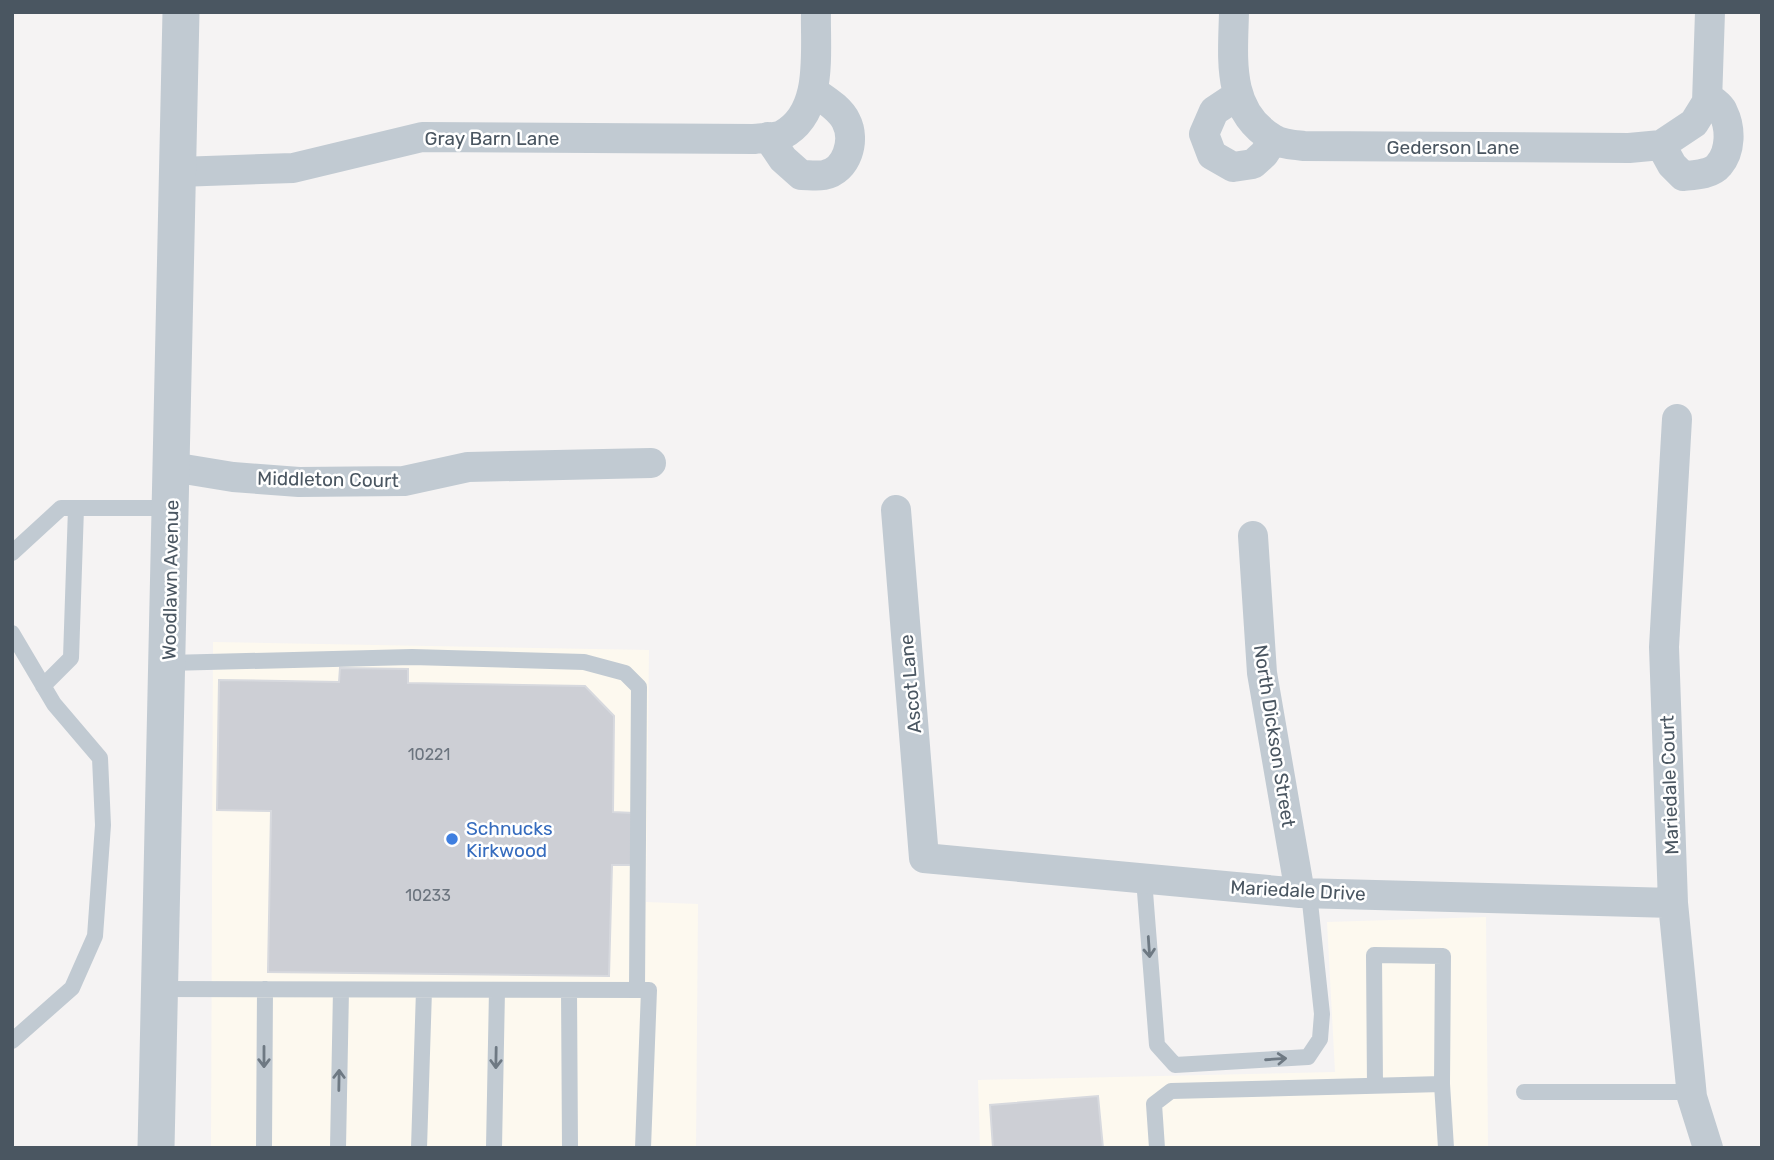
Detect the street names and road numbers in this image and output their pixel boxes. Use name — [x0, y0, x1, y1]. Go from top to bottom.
street label: Gray Barn Lane — [425, 127, 559, 150]
street label: Gederson Lane — [1387, 136, 1519, 159]
street label: Middleton Court — [257, 467, 400, 492]
street label: Woodlawn Avenue — [158, 500, 183, 660]
street label: Ascot Lane — [895, 634, 926, 734]
street label: North Dickson Street — [1249, 643, 1300, 830]
street label: Mariedale Court — [1656, 714, 1683, 855]
street label: Mariedale Drive — [1230, 875, 1366, 906]

